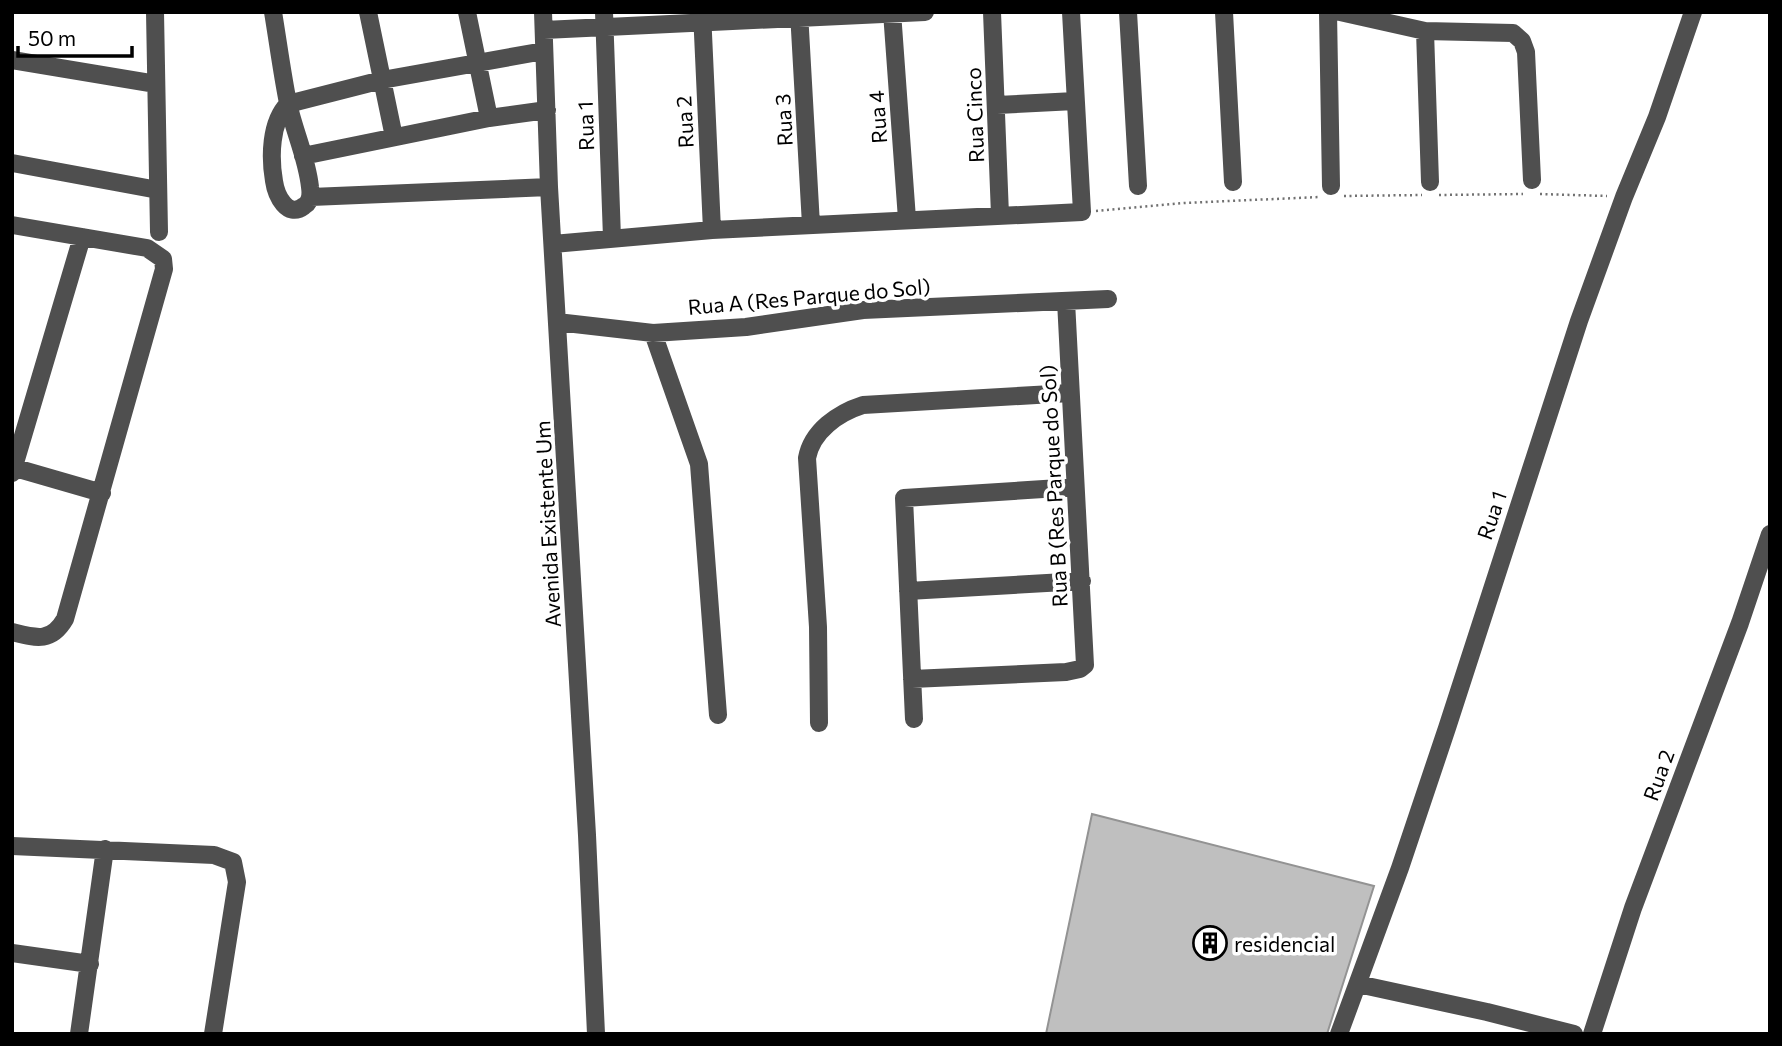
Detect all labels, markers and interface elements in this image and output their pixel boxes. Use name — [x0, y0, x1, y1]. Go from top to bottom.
scale bar — [18, 14, 131, 58]
text: 50 m — [28, 25, 76, 50]
street label: Rua Cinco — [960, 67, 988, 163]
street label: Rua 4 — [863, 89, 891, 144]
street label: Rua 3 — [769, 93, 797, 147]
street label: Rua 2 — [670, 95, 698, 149]
street label: Rua 1 — [572, 101, 598, 151]
street label: Rua A (Res Parque do Sol) — [687, 273, 931, 319]
street label: Rua B (Res Parque do Sol) — [1034, 364, 1072, 608]
street label: Avenida Existente Um — [529, 420, 565, 628]
street label: Rua 1 — [1471, 487, 1511, 543]
street label: Rua 2 — [1637, 746, 1679, 804]
building icon: residencial — [1191, 924, 1229, 962]
place label: residencial — [1234, 931, 1335, 956]

